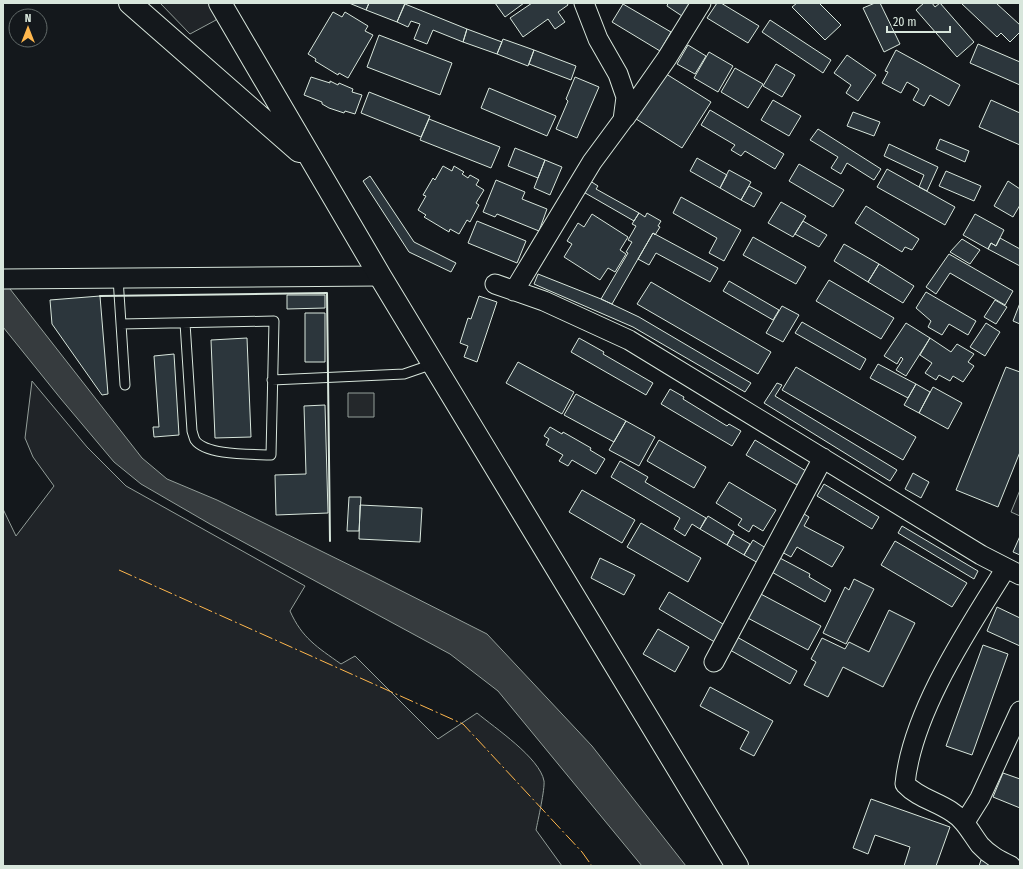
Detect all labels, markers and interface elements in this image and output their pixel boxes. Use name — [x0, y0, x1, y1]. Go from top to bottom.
north arrow — [8, 8, 48, 48]
scale bar — [887, 8, 950, 34]
text: N — [25, 12, 31, 25]
text: 20 m — [893, 15, 917, 29]

